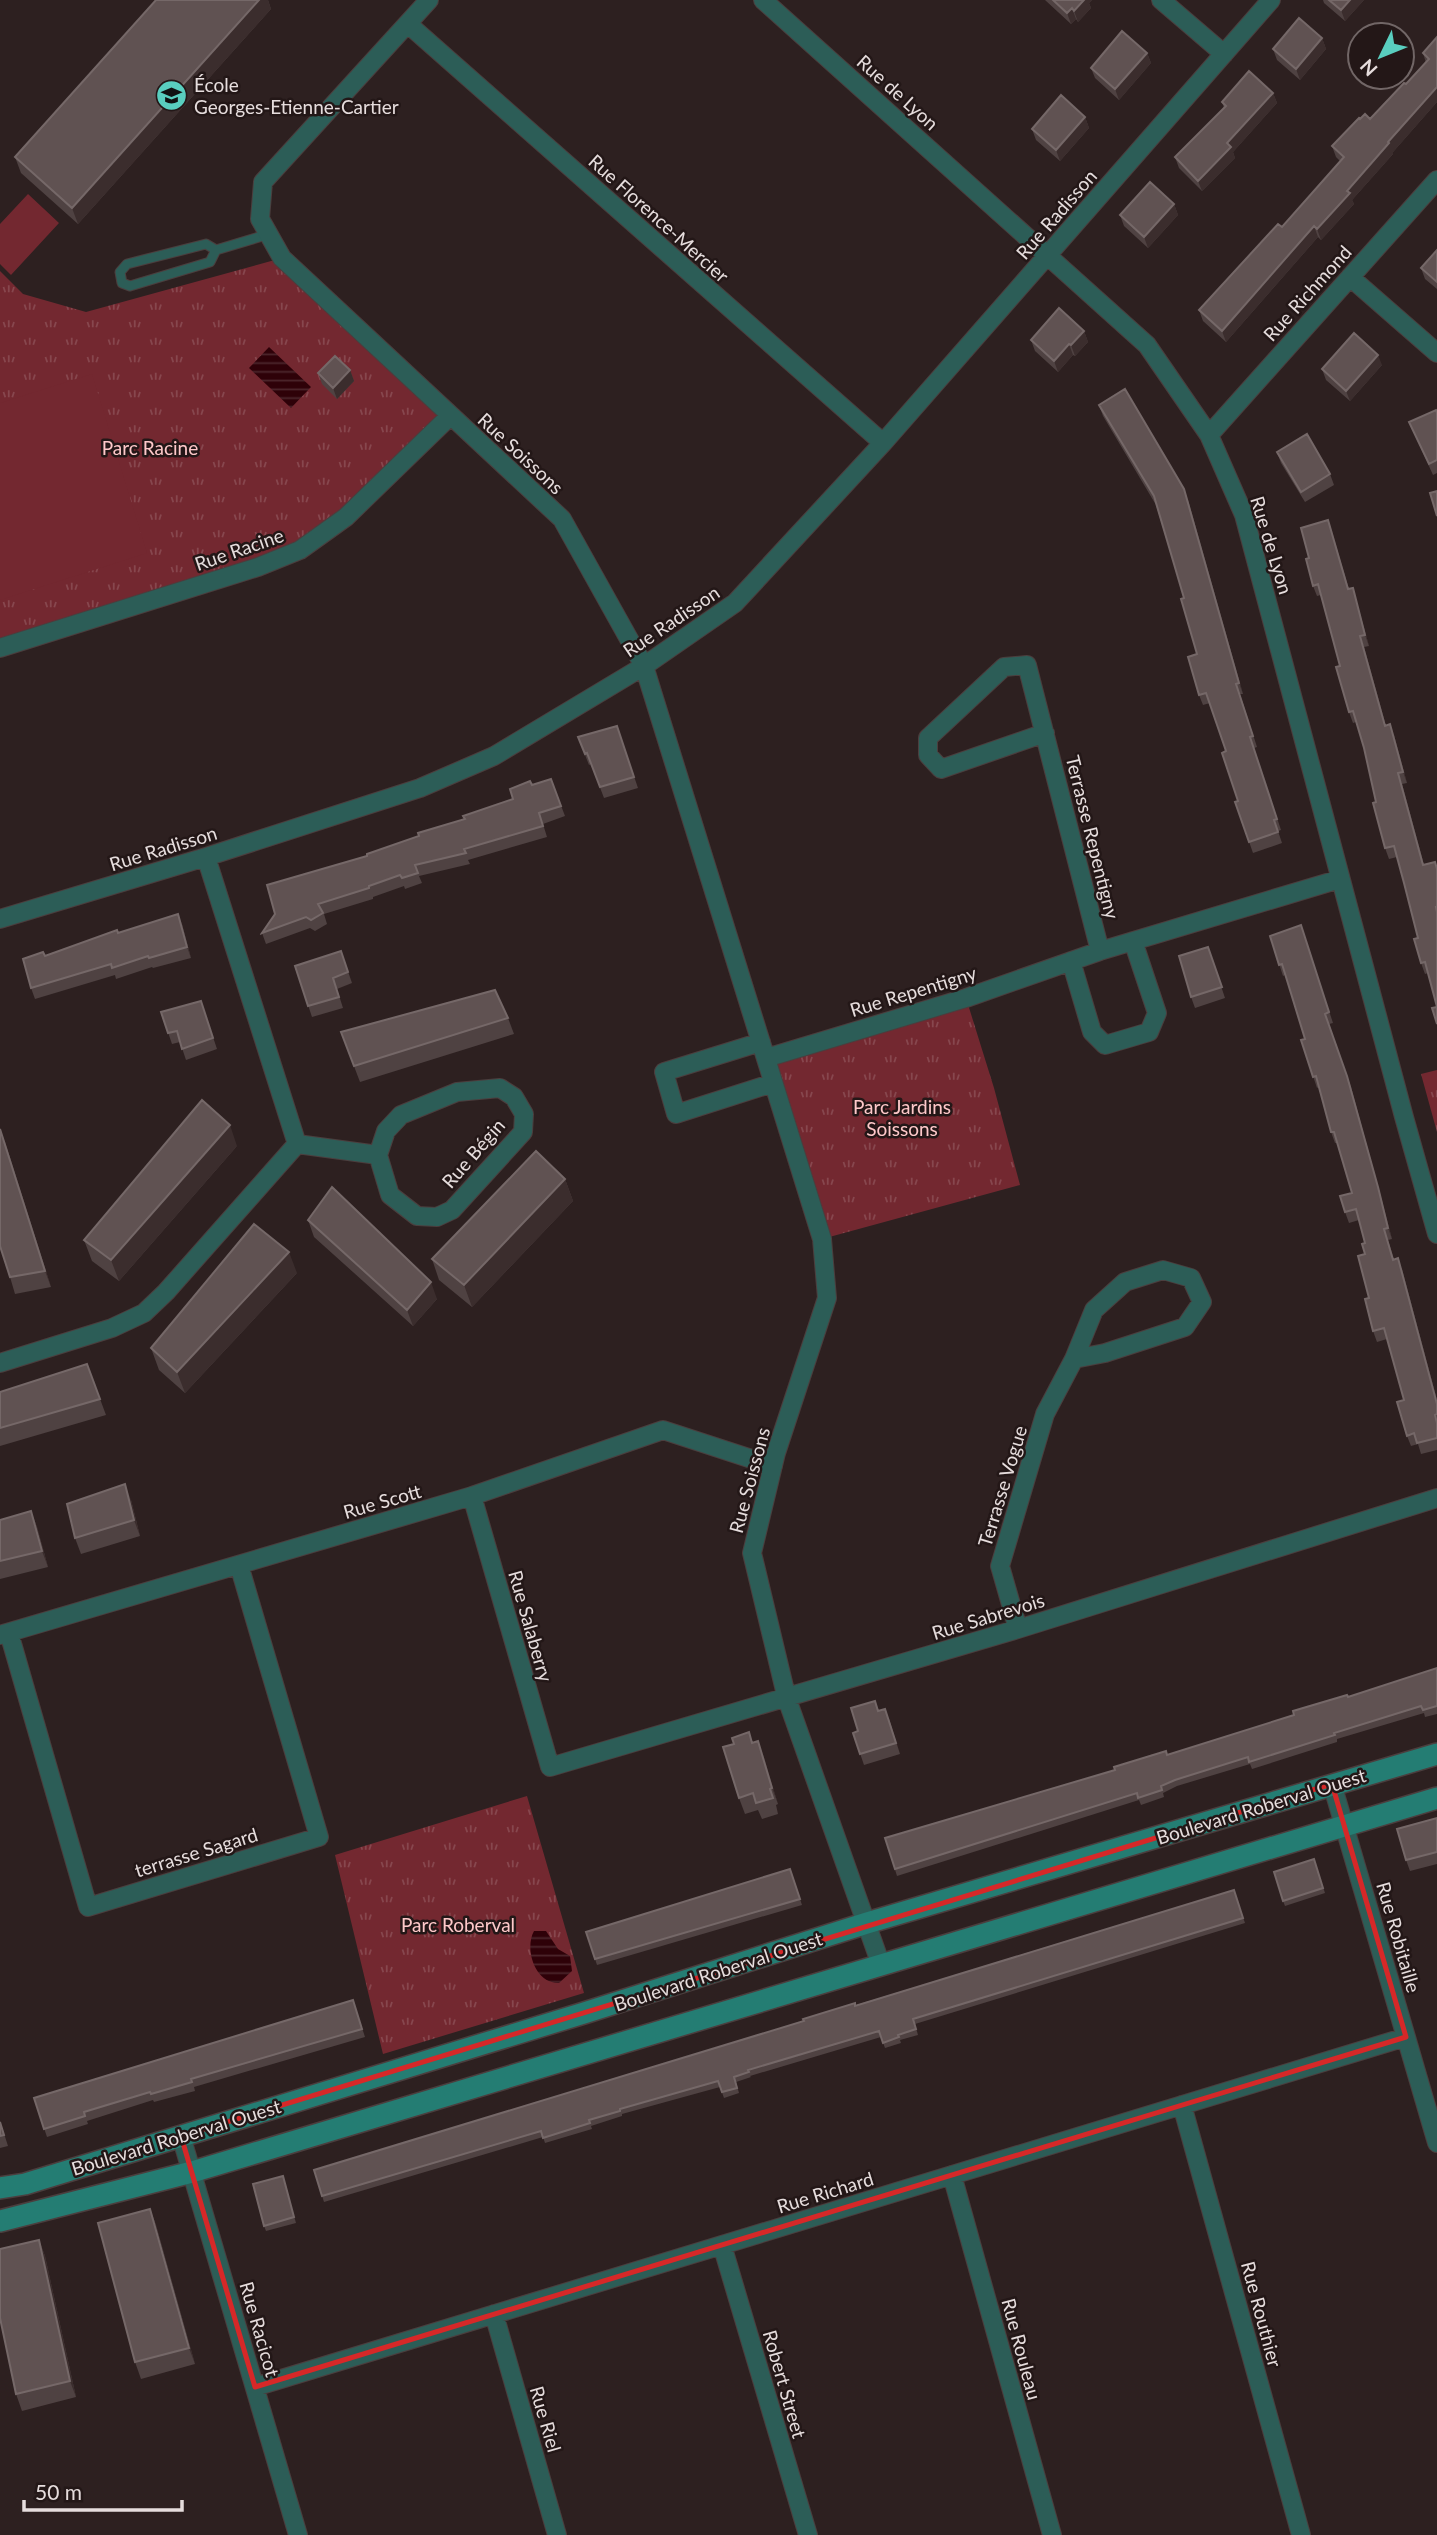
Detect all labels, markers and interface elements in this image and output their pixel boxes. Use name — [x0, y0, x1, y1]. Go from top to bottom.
north arrow — [1346, 21, 1416, 91]
street label: Rue de Lyon — [853, 50, 943, 134]
text: N — [1355, 55, 1382, 81]
place label: École Georges-Etienne-Cartier — [194, 73, 399, 118]
school or university icon: École Georges-Etienne-Cartier — [154, 78, 188, 112]
street label: Rue Florence-Mercier — [584, 149, 734, 287]
street label: Rue Radisson — [1011, 164, 1101, 264]
street label: Rue Richmond — [1258, 240, 1356, 346]
street label: Rue Soissons — [473, 408, 569, 498]
park label: Parc Racine — [102, 436, 198, 459]
street label: Rue de Lyon — [1246, 493, 1298, 597]
street label: Rue Racine — [192, 523, 286, 575]
street label: Rue Radisson — [618, 580, 724, 662]
street label: Terrasse Repentigny — [1062, 753, 1124, 921]
street label: Rue Radisson — [106, 821, 220, 875]
street label: Rue Repentigny — [847, 961, 979, 1021]
park label: Parc Jardins Soissons — [853, 1095, 951, 1140]
street label: Rue Bégin — [437, 1114, 509, 1192]
street label: Terrasse Vogue — [973, 1423, 1031, 1549]
street label: Rue Soissons — [724, 1425, 774, 1535]
street label: Rue Scott — [341, 1479, 424, 1523]
street label: Rue Salaberry — [504, 1568, 558, 1685]
street label: Rue Sabrevois — [929, 1588, 1047, 1644]
street label: Boulevard Roberval Ouest — [1154, 1763, 1369, 1849]
street label: terrasse Sagard — [132, 1822, 260, 1882]
street label: Rue Robitaille — [1372, 1879, 1426, 1995]
park label: Parc Roberval — [401, 1913, 515, 1936]
street label: Boulevard Roberval Ouest — [611, 1926, 825, 2016]
street label: Boulevard Roberval Ouest — [69, 2094, 284, 2180]
street label: Rue Richard — [774, 2166, 876, 2218]
street label: Rue Routhier — [1237, 2259, 1287, 2369]
street label: Rue Racicot — [235, 2279, 285, 2380]
street label: Rue Rouleau — [997, 2296, 1047, 2402]
street label: Robert Street — [759, 2327, 811, 2441]
street label: Rue Riel — [526, 2383, 566, 2455]
scale bar — [24, 2468, 182, 2512]
text: 50 m — [35, 2479, 82, 2504]

